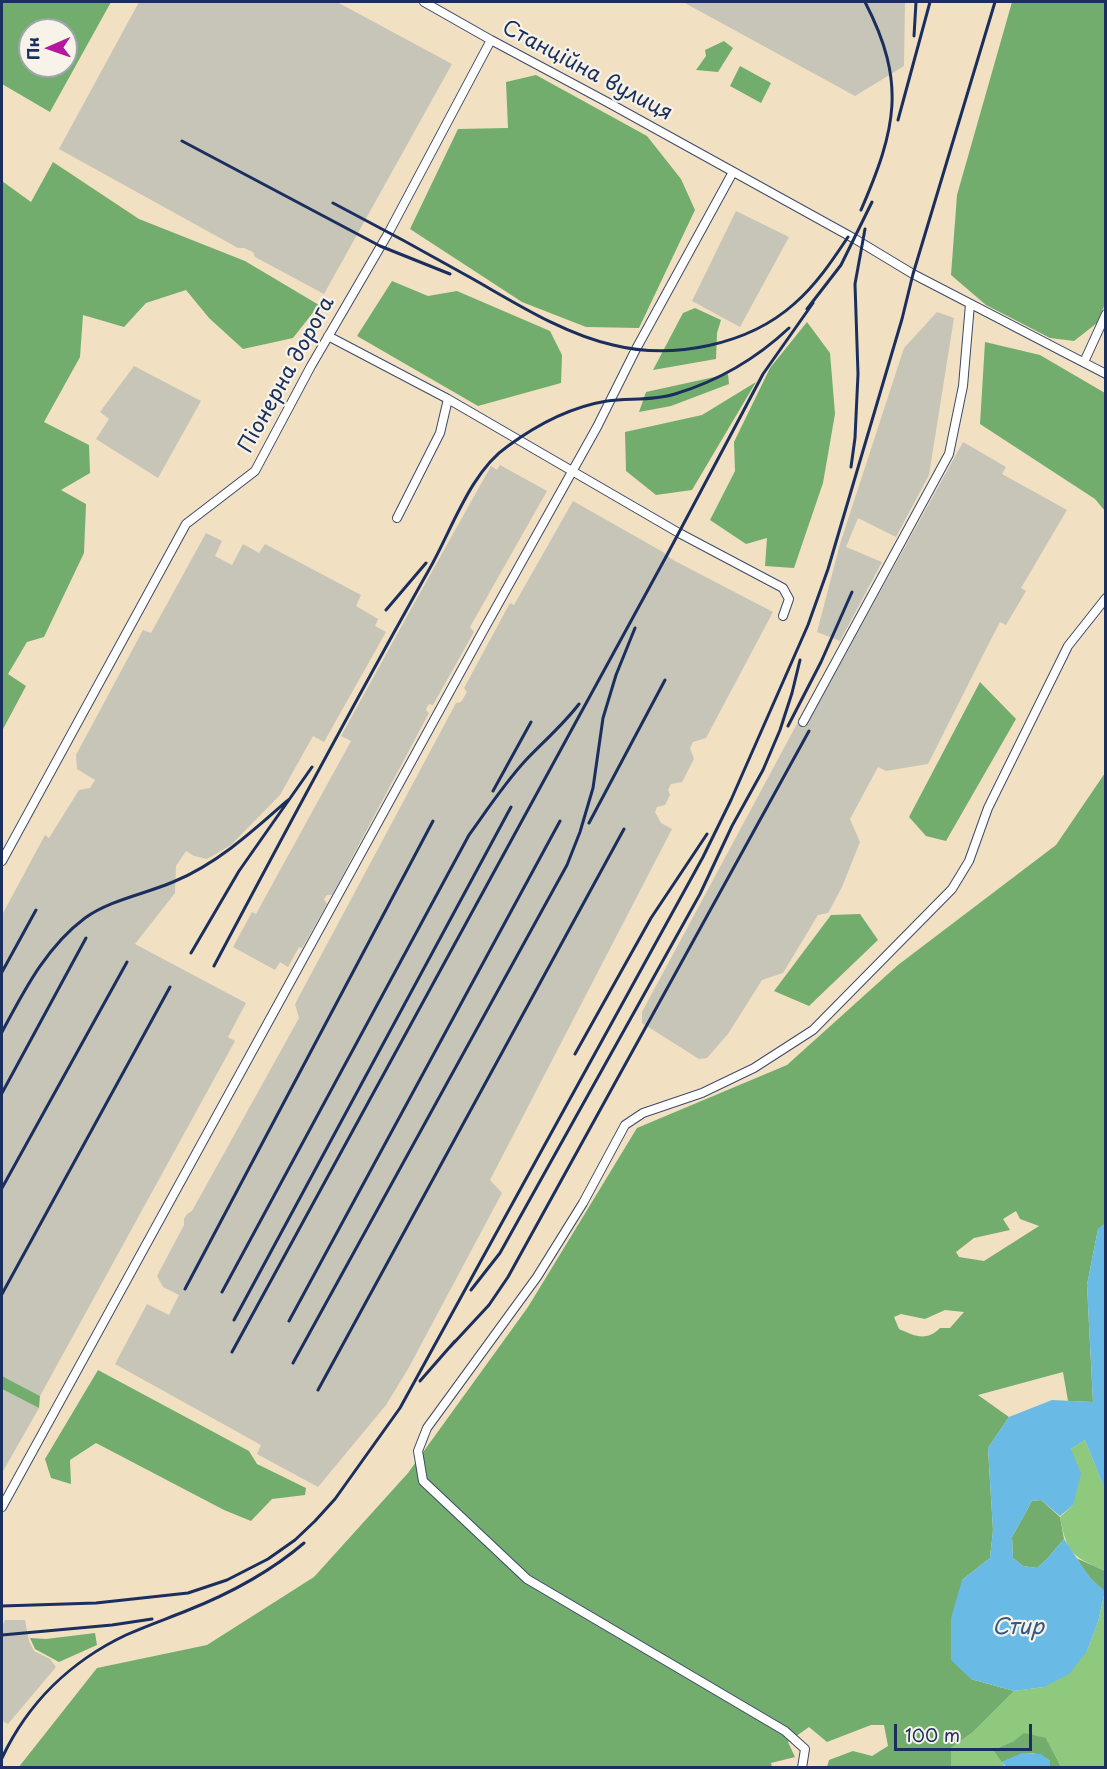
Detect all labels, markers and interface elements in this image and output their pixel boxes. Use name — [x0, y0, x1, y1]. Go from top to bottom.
street label: Станційна вулиця — [498, 15, 676, 127]
north arrow — [18, 18, 78, 78]
text: Пн — [20, 37, 44, 61]
street label: Піонерна дорога — [234, 292, 340, 458]
water label: Стир — [992, 1615, 1044, 1641]
scale bar — [897, 1712, 1035, 1750]
text: 100 m — [905, 1721, 960, 1748]

